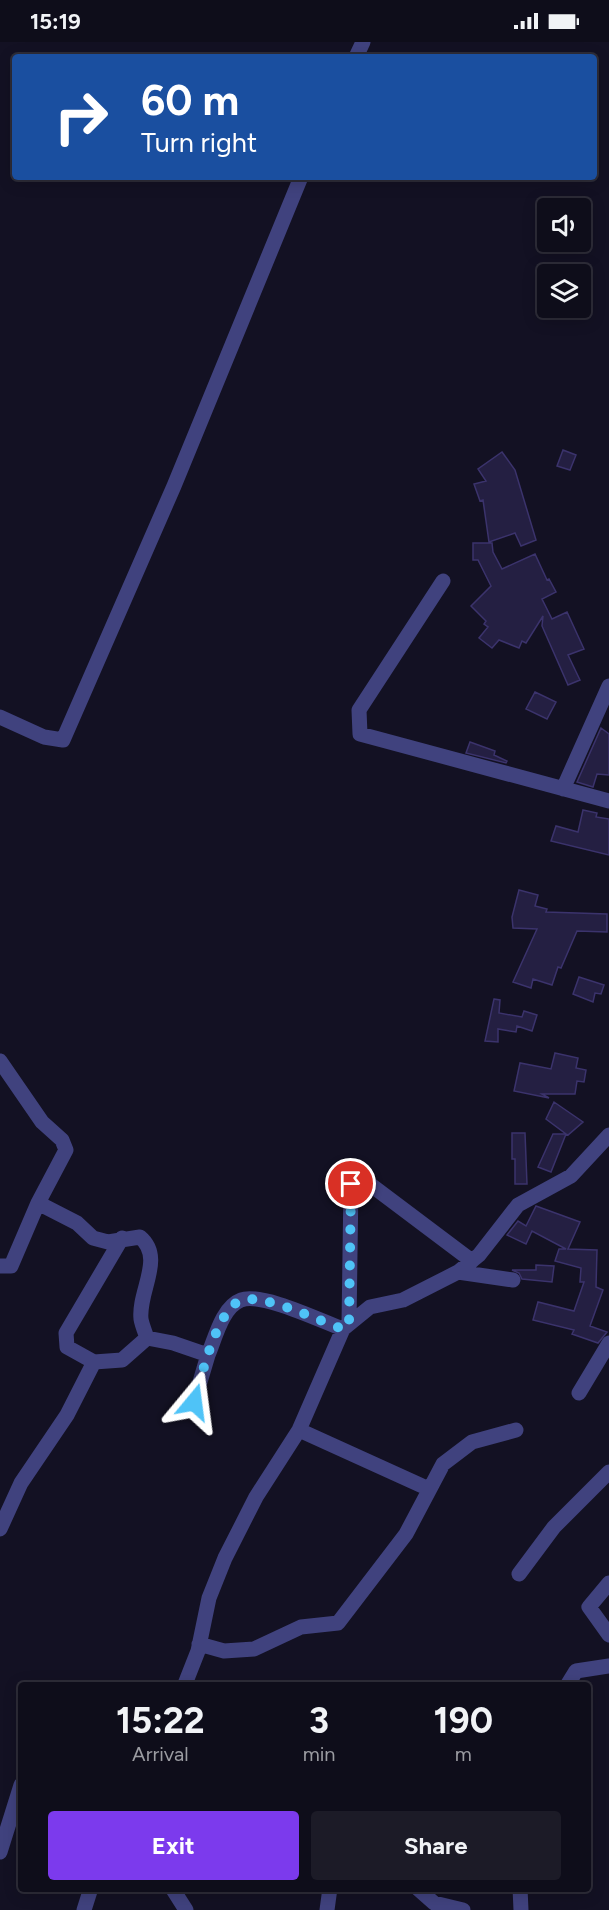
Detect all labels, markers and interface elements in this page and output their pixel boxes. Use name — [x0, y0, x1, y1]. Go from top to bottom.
text: 15:19 — [30, 8, 81, 35]
text: 60 m — [141, 75, 239, 126]
icon: right — [42, 78, 120, 156]
text: Turn right — [141, 126, 257, 159]
map controls — [537, 198, 591, 318]
button: sound — [537, 198, 591, 252]
button: layers — [537, 264, 591, 318]
pin — [325, 1158, 376, 1209]
icon: arrive — [334, 1167, 367, 1200]
position arrow — [162, 1370, 226, 1434]
text: 15:22 — [116, 1699, 205, 1742]
text: 3 — [309, 1699, 329, 1742]
text: 190 — [434, 1699, 493, 1742]
text: Arrival — [132, 1742, 189, 1766]
text: min — [303, 1742, 336, 1766]
text: m — [455, 1742, 472, 1766]
button: Exit — [48, 1811, 299, 1880]
button: Share — [311, 1811, 561, 1880]

